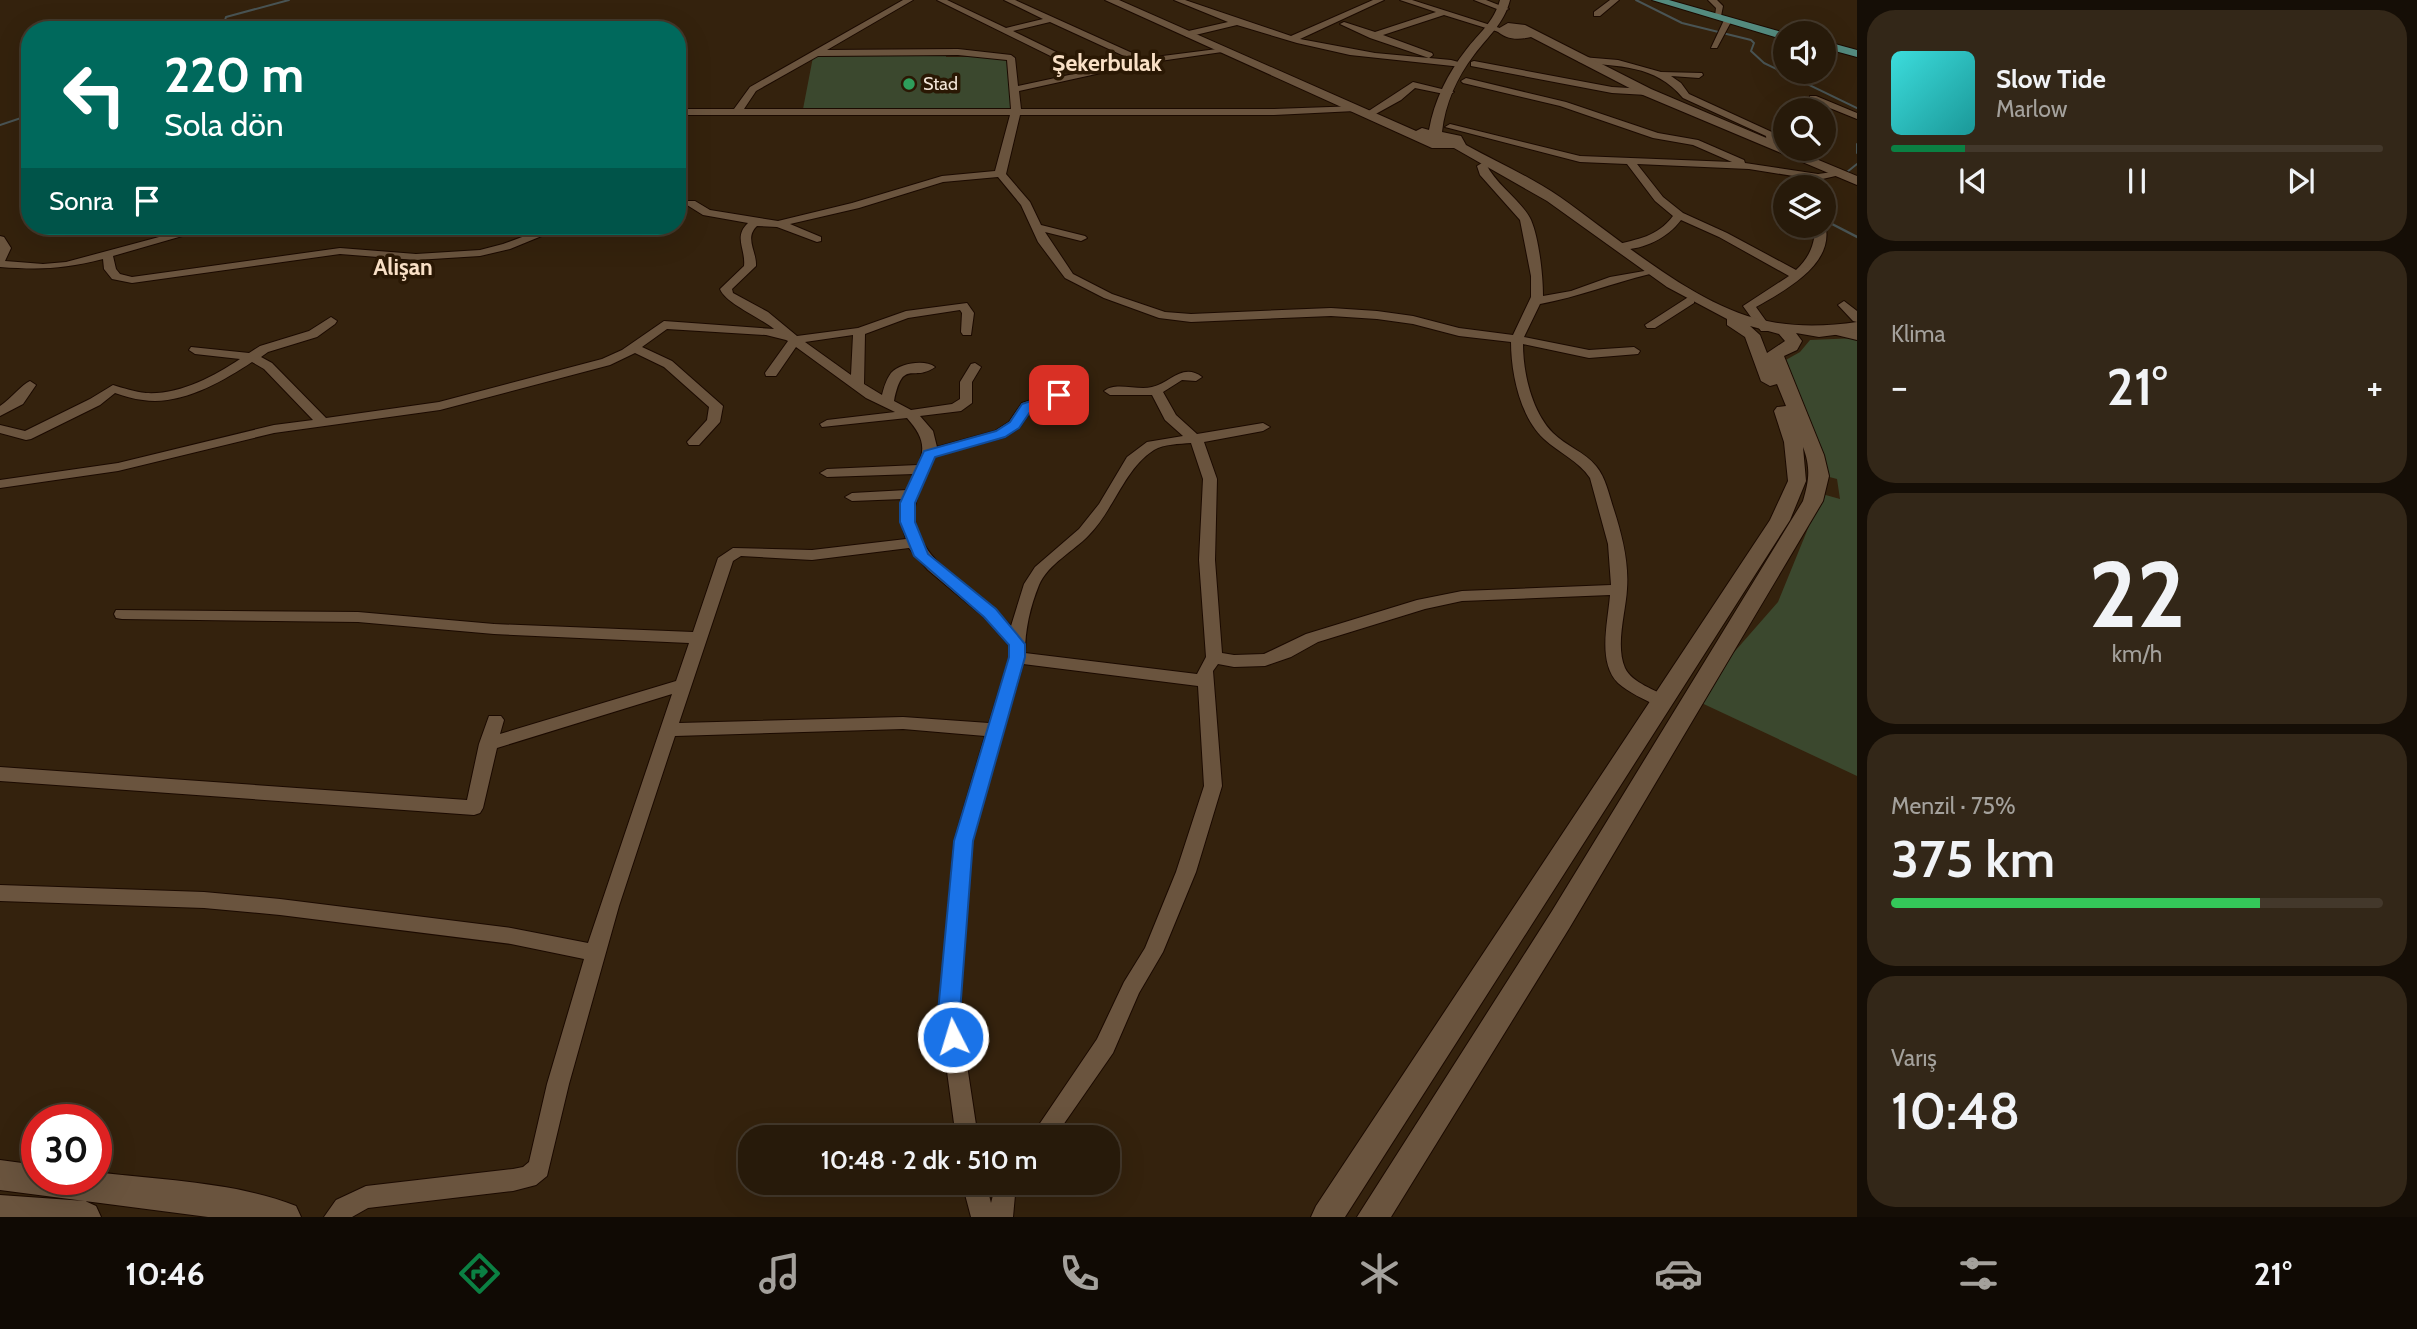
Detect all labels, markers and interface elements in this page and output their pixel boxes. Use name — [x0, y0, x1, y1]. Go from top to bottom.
map controls — [1773, 21, 1836, 238]
button: sound — [1773, 21, 1836, 84]
text: 220 m — [164, 45, 304, 104]
icon: left — [49, 49, 140, 140]
district label: Şekerbulak — [1052, 49, 1163, 77]
text: Slow Tide — [1996, 63, 2106, 95]
place label: Stad — [923, 73, 958, 95]
marker: Stad — [901, 76, 917, 92]
text: Marlow — [1996, 95, 2067, 123]
button: search — [1773, 98, 1836, 161]
text: Sola dön — [164, 105, 284, 144]
icon: previous — [1954, 162, 1992, 200]
icon: pause — [2118, 162, 2156, 200]
icon: next — [2282, 162, 2320, 200]
button: layers — [1773, 175, 1836, 238]
icon: arrive — [128, 182, 166, 220]
text: Sonra — [49, 185, 114, 217]
district label: Alişan — [373, 253, 433, 281]
text: Klima — [1891, 320, 1946, 348]
text: 21° — [2107, 355, 2167, 418]
text: − — [1891, 363, 1908, 410]
text: + — [2366, 363, 2383, 410]
pin — [1029, 365, 1089, 425]
icon: arrive — [1040, 376, 1078, 414]
text: 22 — [2089, 539, 2185, 650]
text: km/h — [2112, 640, 2162, 668]
text: Menzil · 75% — [1891, 792, 2016, 820]
text: 375 km — [1891, 827, 2055, 890]
position arrow — [916, 1000, 990, 1074]
text: Varış — [1891, 1044, 1937, 1072]
text: 10:48 — [1891, 1079, 2020, 1142]
speed limit sign: 30 — [21, 1104, 112, 1195]
text: 10:48 · 2 dk · 510 m — [821, 1144, 1037, 1176]
icon: directions — [455, 1249, 504, 1298]
icon: music — [755, 1249, 804, 1298]
icon: phone — [1055, 1249, 1104, 1298]
icon: climate — [1355, 1249, 1404, 1298]
icon: car — [1654, 1249, 1703, 1298]
icon: filters — [1954, 1249, 2003, 1298]
text: 10:46 — [125, 1254, 205, 1293]
text: 21° — [2254, 1254, 2292, 1293]

